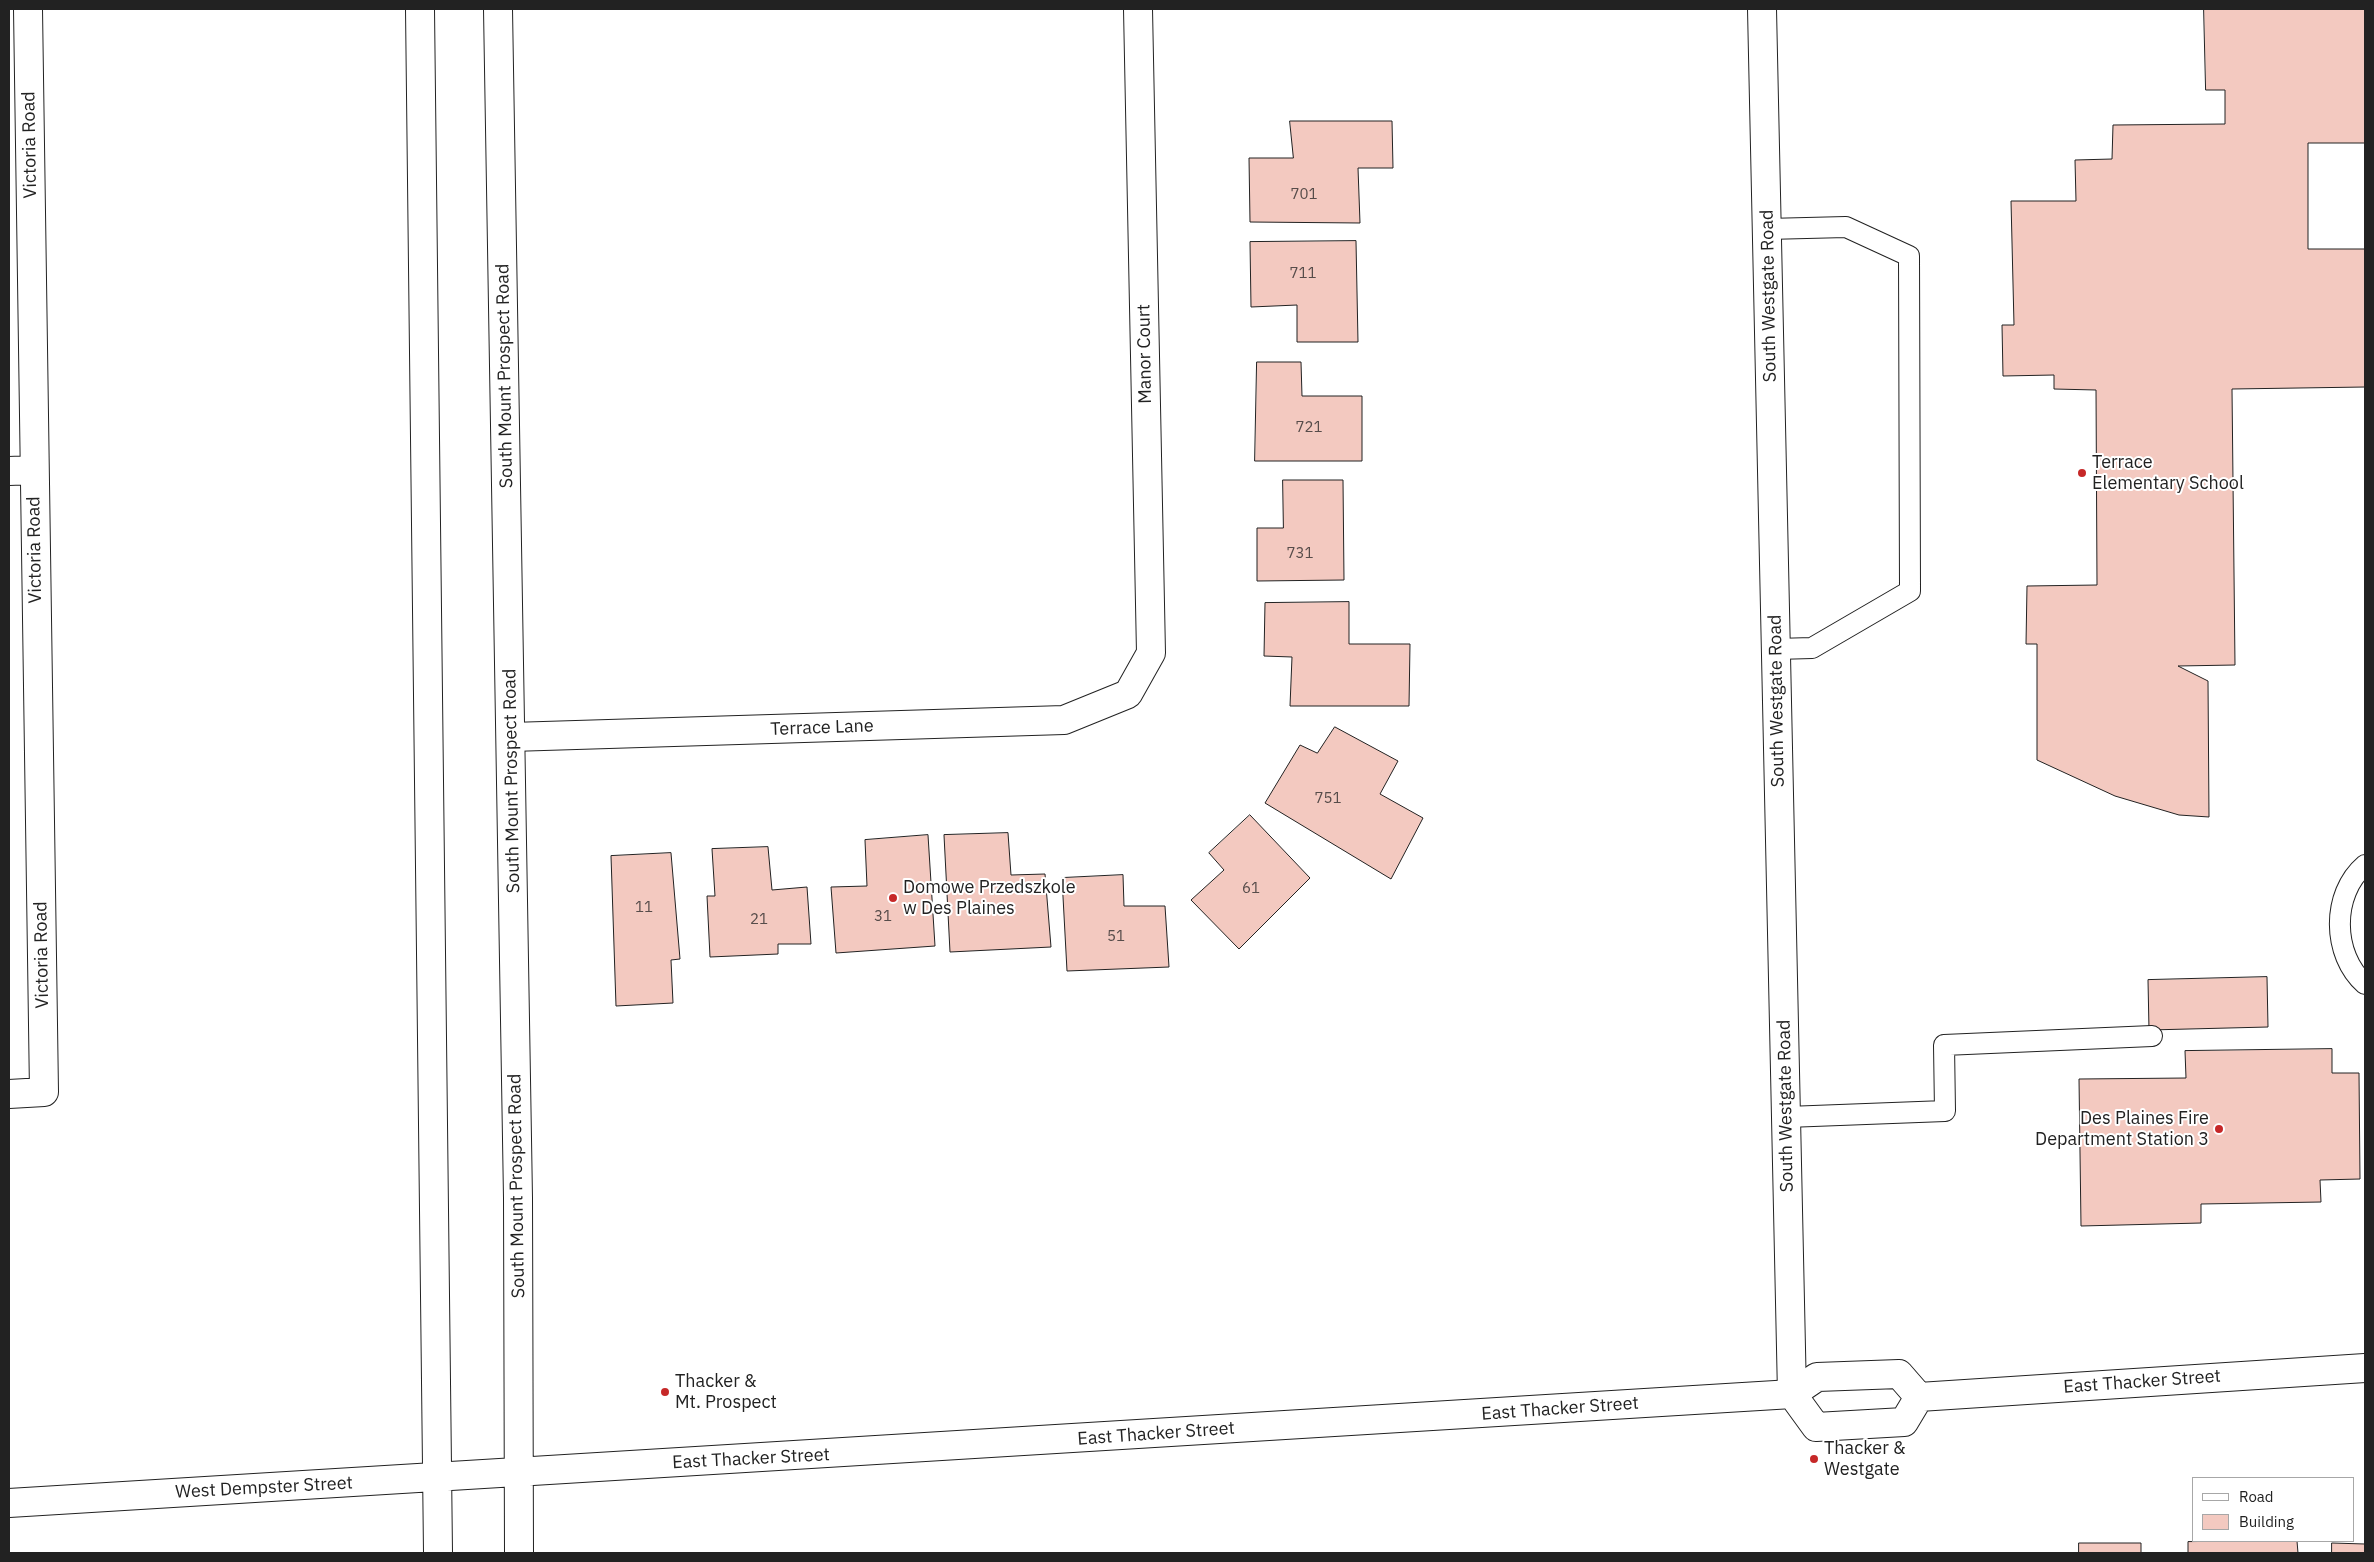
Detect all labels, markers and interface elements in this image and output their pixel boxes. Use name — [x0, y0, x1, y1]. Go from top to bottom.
street label: Victoria Road — [18, 91, 42, 199]
house number: 701 — [1291, 186, 1317, 204]
street label: South Westgate Road — [1757, 209, 1781, 383]
street label: South Mount Prospect Road — [492, 263, 518, 489]
house number: 711 — [1290, 265, 1316, 283]
street label: Manor Court — [1133, 304, 1157, 404]
house number: 721 — [1296, 419, 1322, 437]
place label: Terrace Elementary School — [2092, 452, 2244, 494]
marker: Terrace Elementary School — [2076, 467, 2088, 479]
street label: Victoria Road — [23, 496, 47, 604]
house number: 731 — [1287, 545, 1313, 563]
street label: South Westgate Road — [1765, 614, 1789, 788]
street label: South Mount Prospect Road — [499, 668, 525, 894]
street label: Terrace Lane — [770, 715, 874, 741]
house number: 751 — [1315, 790, 1341, 808]
place label: Domowe Przedszkole w Des Plaines — [903, 877, 1076, 920]
house number: 61 — [1242, 880, 1260, 898]
marker: Domowe Przedszkole w Des Plaines — [887, 892, 899, 904]
house number: 11 — [635, 899, 653, 917]
street label: Victoria Road — [30, 901, 54, 1009]
house number: 31 — [874, 908, 892, 926]
house number: 21 — [750, 911, 768, 929]
house number: 51 — [1107, 928, 1125, 946]
street label: South Westgate Road — [1774, 1019, 1798, 1193]
street label: South Mount Prospect Road — [504, 1073, 530, 1299]
place label: Des Plaines Fire Department Station 3 — [2035, 1108, 2209, 1150]
marker: Des Plaines Fire Department Station 3 — [2213, 1123, 2225, 1135]
street label: East Thacker Street — [2063, 1366, 2221, 1398]
place label: Thacker & Mt. Prospect — [675, 1371, 777, 1414]
marker: Thacker & Mt. Prospect — [659, 1386, 671, 1398]
street label: East Thacker Street — [1481, 1393, 1639, 1425]
street label: East Thacker Street — [1077, 1418, 1235, 1450]
place label: Thacker & Westgate — [1824, 1438, 1906, 1480]
street label: East Thacker Street — [672, 1444, 830, 1474]
marker: Thacker & Westgate — [1808, 1453, 1820, 1465]
street label: West Dempster Street — [175, 1473, 353, 1503]
legend — [2192, 1477, 2354, 1542]
text: Road — [2239, 1487, 2274, 1506]
text: Building — [2239, 1512, 2294, 1531]

